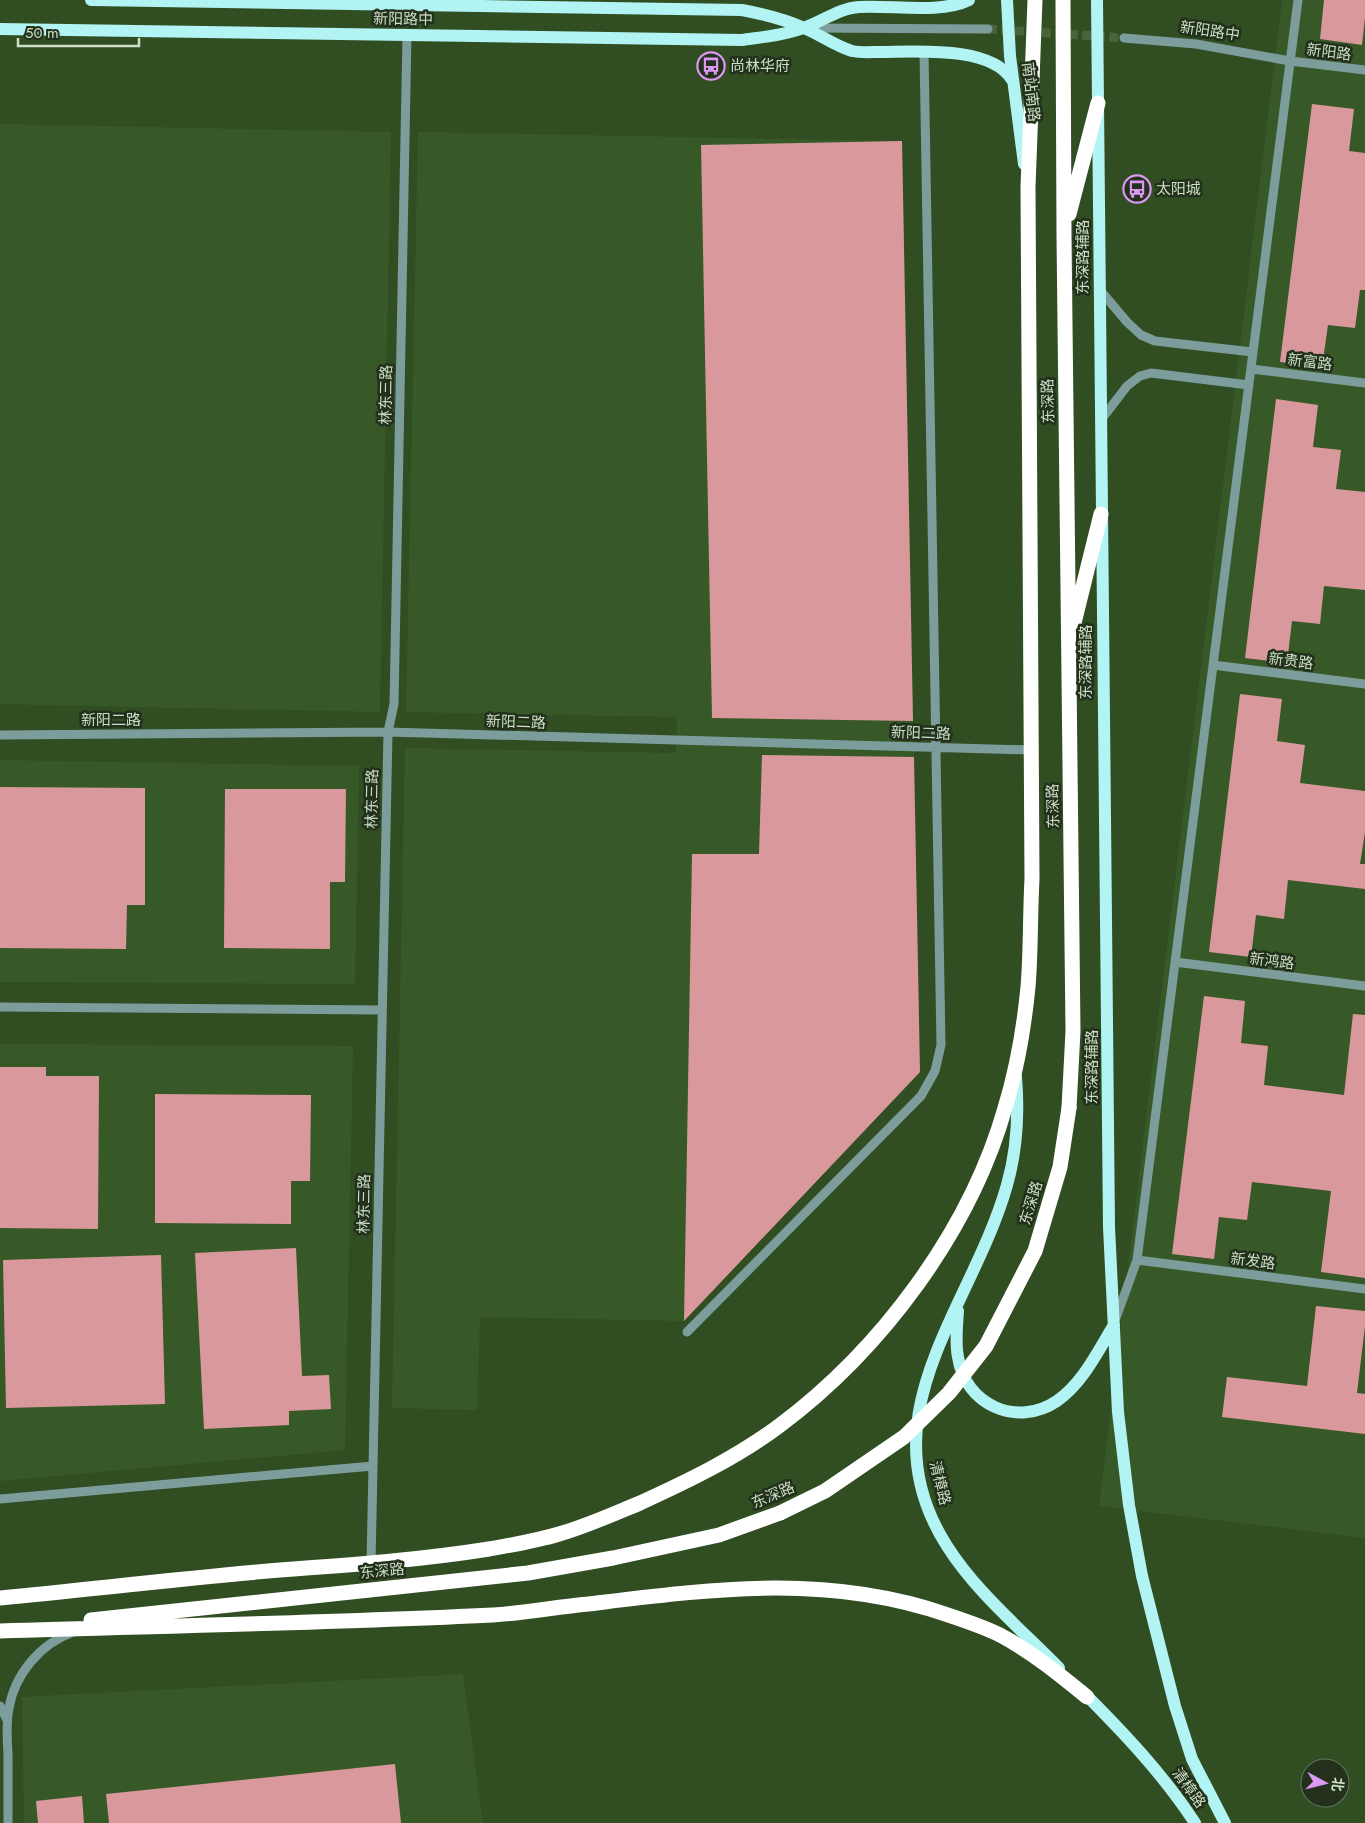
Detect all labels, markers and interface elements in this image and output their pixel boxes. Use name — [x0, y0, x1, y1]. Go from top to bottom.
street label: 新阳路中 — [373, 7, 433, 31]
scale bar — [18, 15, 139, 47]
street label: 新阳路中 — [1179, 16, 1241, 46]
text: 50 m — [25, 22, 59, 44]
street label: 新阳路 — [1305, 38, 1353, 66]
bus stop icon: 尚林华府 — [696, 51, 726, 81]
place label: 尚林华府 — [730, 55, 790, 77]
street label: 南站南路 — [1016, 61, 1046, 123]
bus stop icon: 太阳城 — [1122, 174, 1152, 204]
place label: 太阳城 — [1156, 178, 1201, 200]
street label: 东深路辅路 — [1072, 219, 1094, 295]
street label: 新富路 — [1286, 348, 1334, 376]
street label: 林东三路 — [374, 365, 398, 425]
street label: 东深路 — [1037, 378, 1059, 424]
street label: 东深路辅路 — [1075, 624, 1097, 700]
street label: 新贵路 — [1267, 647, 1315, 675]
street label: 新阳二路 — [81, 709, 141, 731]
street label: 新阳二路 — [486, 710, 546, 734]
street label: 新阳二路 — [891, 721, 951, 745]
street label: 林东三路 — [360, 769, 384, 829]
street label: 东深路 — [1042, 783, 1064, 829]
street label: 新鸿路 — [1248, 947, 1296, 975]
street label: 东深路辅路 — [1081, 1029, 1103, 1105]
street label: 林东三路 — [352, 1174, 376, 1234]
street label: 东深路 — [1014, 1178, 1048, 1228]
street label: 新发路 — [1229, 1247, 1277, 1275]
street label: 清樟路 — [924, 1458, 956, 1508]
street label: 东深路 — [748, 1476, 798, 1514]
street label: 东深路 — [358, 1558, 406, 1584]
north arrow — [1300, 1758, 1350, 1808]
street label: 清樟路 — [1167, 1763, 1211, 1813]
text: 北 — [1327, 1776, 1349, 1793]

